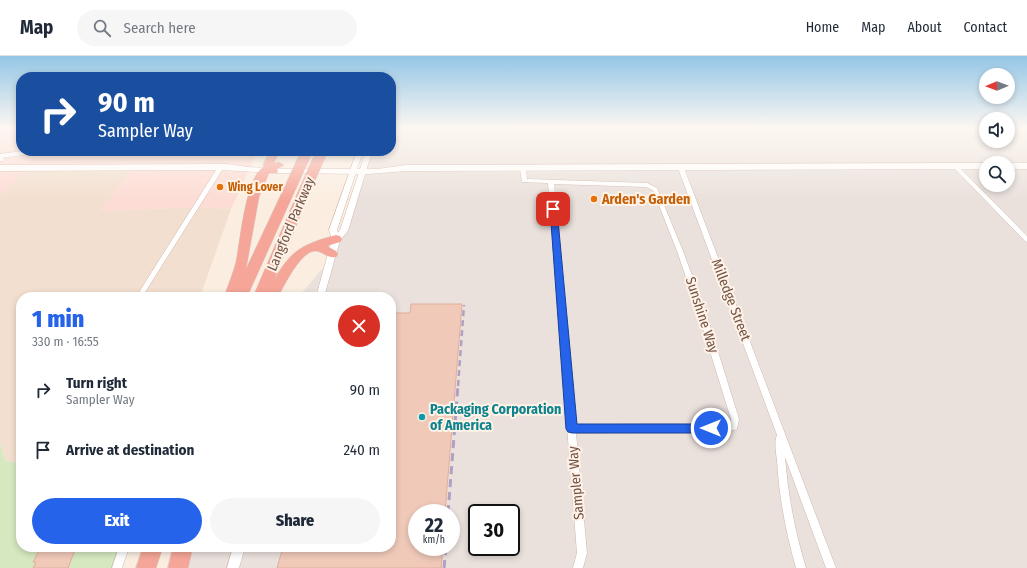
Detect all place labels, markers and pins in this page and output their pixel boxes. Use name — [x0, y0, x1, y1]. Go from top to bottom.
place label: Wing Lover — [228, 180, 283, 194]
marker: Wing Lover — [215, 182, 225, 192]
place label: Arden's Garden — [601, 191, 690, 208]
pin — [536, 192, 570, 226]
marker: Arden's Garden — [589, 194, 599, 204]
place label: Packaging Corporation of America — [430, 401, 561, 434]
marker: Packaging Corporation of America — [417, 412, 427, 422]

